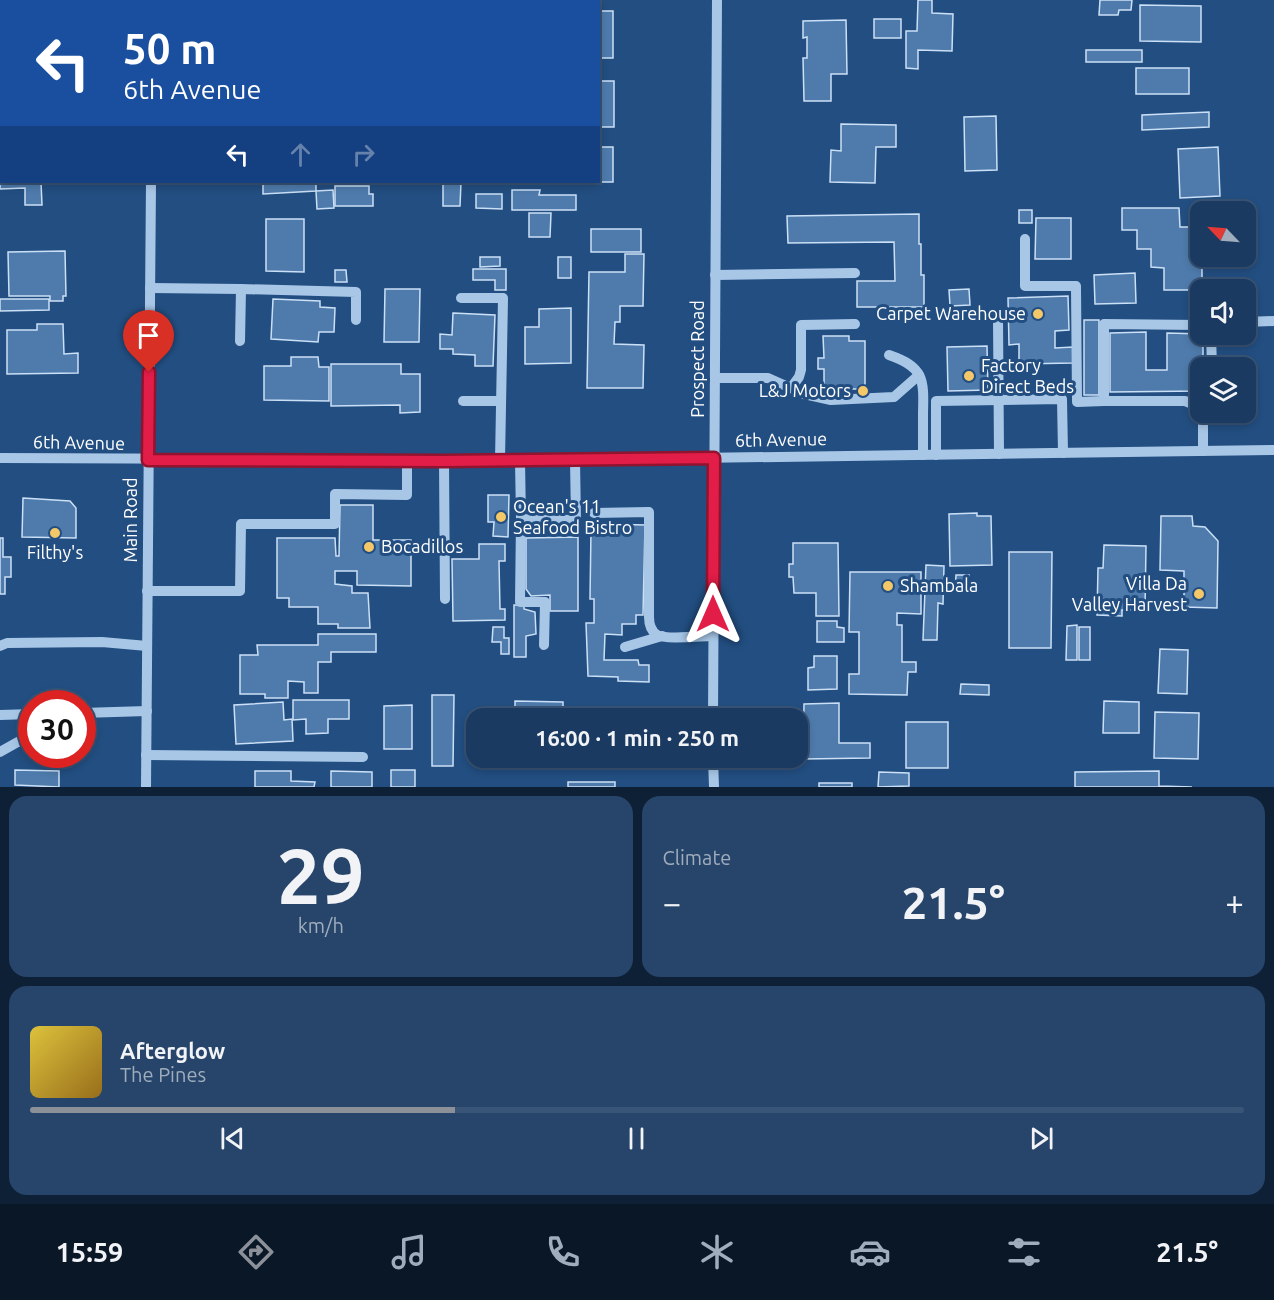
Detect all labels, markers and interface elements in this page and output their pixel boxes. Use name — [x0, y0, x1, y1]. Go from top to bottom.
icon: left — [24, 24, 102, 102]
text: 50 m — [123, 25, 217, 72]
text: 6th Avenue — [123, 74, 261, 104]
icon: left — [221, 138, 254, 171]
icon: ahead — [284, 138, 317, 171]
icon: right — [347, 138, 380, 171]
north arrow — [1190, 201, 1256, 267]
map controls — [1190, 201, 1256, 423]
button: sound — [1190, 279, 1256, 345]
street label: Prospect Road — [687, 300, 707, 418]
place label: Carpet Warehouse — [876, 303, 1026, 323]
marker: Carpet Warehouse — [1031, 307, 1045, 321]
pin — [123, 310, 174, 372]
icon: arrive — [132, 319, 165, 352]
place label: Factory Direct Beds — [981, 355, 1074, 396]
button: layers — [1190, 357, 1256, 423]
marker: Factory Direct Beds — [962, 369, 976, 383]
place label: L&J Motors — [759, 380, 851, 400]
marker: L&J Motors — [856, 384, 870, 398]
street label: 6th Avenue — [735, 428, 827, 450]
street label: 6th Avenue — [33, 431, 125, 453]
street label: Main Road — [120, 477, 140, 563]
place label: Ocean's 11 Seafood Bistro — [513, 496, 632, 537]
marker: Ocean's 11 Seafood Bistro — [494, 510, 508, 524]
marker: Filthy's — [48, 526, 62, 540]
place label: Bocadillos — [381, 536, 463, 556]
marker: Bocadillos — [362, 540, 376, 554]
place label: Filthy's — [27, 542, 83, 562]
place label: Villa Da Valley Harvest — [1072, 573, 1187, 614]
place label: Shambala — [900, 575, 978, 595]
marker: Shambala — [881, 579, 895, 593]
position arrow — [681, 582, 745, 646]
marker: Villa Da Valley Harvest — [1192, 587, 1206, 601]
speed limit sign: 30 — [18, 690, 96, 768]
text: 16:00 · 1 min · 250 m — [535, 725, 739, 750]
text: 29 — [277, 831, 365, 919]
text: Climate — [663, 846, 731, 869]
text: 21.5° — [902, 877, 1005, 928]
text: − — [663, 884, 681, 921]
text: + — [1225, 884, 1244, 921]
text: km/h — [298, 914, 344, 937]
text: Afterglow — [120, 1038, 225, 1063]
text: The Pines — [120, 1063, 206, 1086]
icon: previous — [216, 1122, 249, 1155]
icon: pause — [620, 1122, 653, 1155]
icon: next — [1025, 1122, 1058, 1155]
icon: directions — [235, 1231, 277, 1273]
icon: music — [388, 1231, 430, 1273]
icon: phone — [542, 1231, 584, 1273]
icon: climate — [696, 1231, 738, 1273]
icon: car — [849, 1231, 891, 1273]
icon: filters — [1003, 1231, 1045, 1273]
text: 15:59 — [56, 1237, 123, 1267]
text: 21.5° — [1156, 1237, 1218, 1267]

